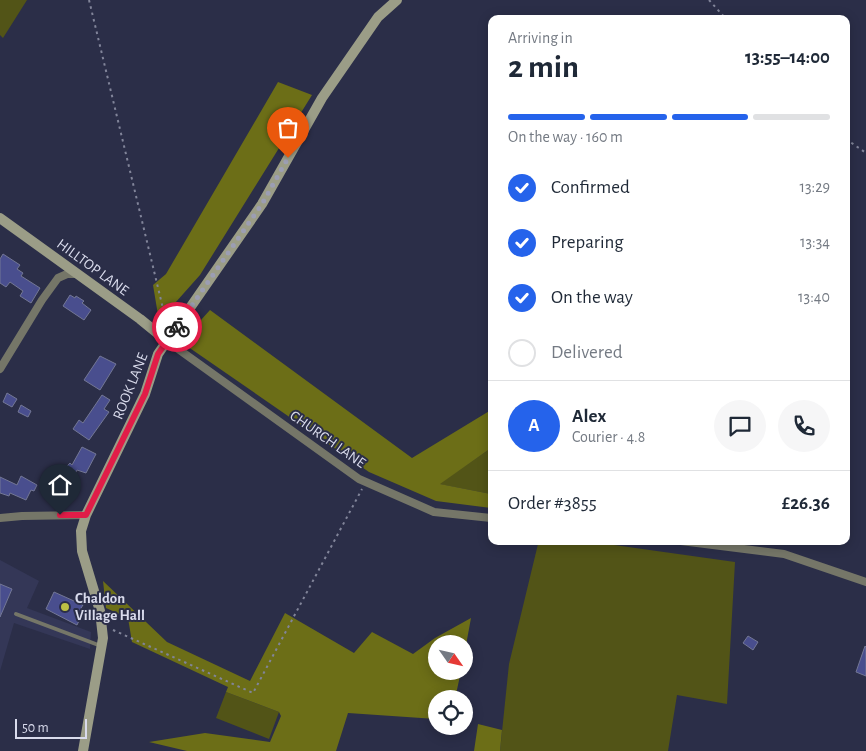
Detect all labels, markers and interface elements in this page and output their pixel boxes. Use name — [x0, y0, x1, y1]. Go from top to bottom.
text: Arriving in — [508, 30, 573, 46]
text: 13:55–14:00 — [745, 48, 830, 67]
text: 2 min — [508, 51, 579, 83]
pin — [267, 107, 309, 158]
icon: bag — [274, 114, 302, 142]
text: On the way · 160 m — [508, 129, 623, 145]
icon: check — [508, 174, 536, 202]
text: Confirmed — [551, 178, 630, 197]
text: 13:29 — [799, 179, 830, 195]
icon: check — [508, 229, 536, 257]
text: Preparing — [551, 233, 624, 252]
text: 13:34 — [800, 234, 830, 250]
street label: HILLTOP LANE — [54, 236, 131, 298]
icon: check — [508, 284, 536, 312]
text: On the way — [551, 288, 633, 307]
text: 13:40 — [798, 289, 830, 305]
courier — [152, 302, 202, 352]
icon: bike — [163, 313, 191, 341]
text: Delivered — [551, 343, 623, 362]
street label: ROOK LANE — [110, 351, 151, 422]
button: chat — [714, 400, 766, 452]
button: phone — [778, 400, 830, 452]
text: Alex — [572, 407, 606, 426]
street label: CHURCH LANE — [287, 408, 368, 471]
text: A — [528, 416, 540, 435]
text: Courier · 4.8 — [572, 429, 645, 445]
pin — [39, 464, 81, 515]
icon: home — [46, 471, 74, 499]
text: Order #3855 — [508, 494, 597, 513]
text: £26.36 — [782, 494, 830, 513]
place label: Chaldon Village Hall — [75, 591, 145, 623]
marker: Chaldon Village Hall — [59, 601, 71, 613]
north arrow — [428, 635, 472, 680]
map controls — [428, 635, 473, 735]
button: locate — [428, 690, 473, 735]
scale bar — [15, 716, 88, 739]
text: 50 m — [22, 721, 49, 735]

